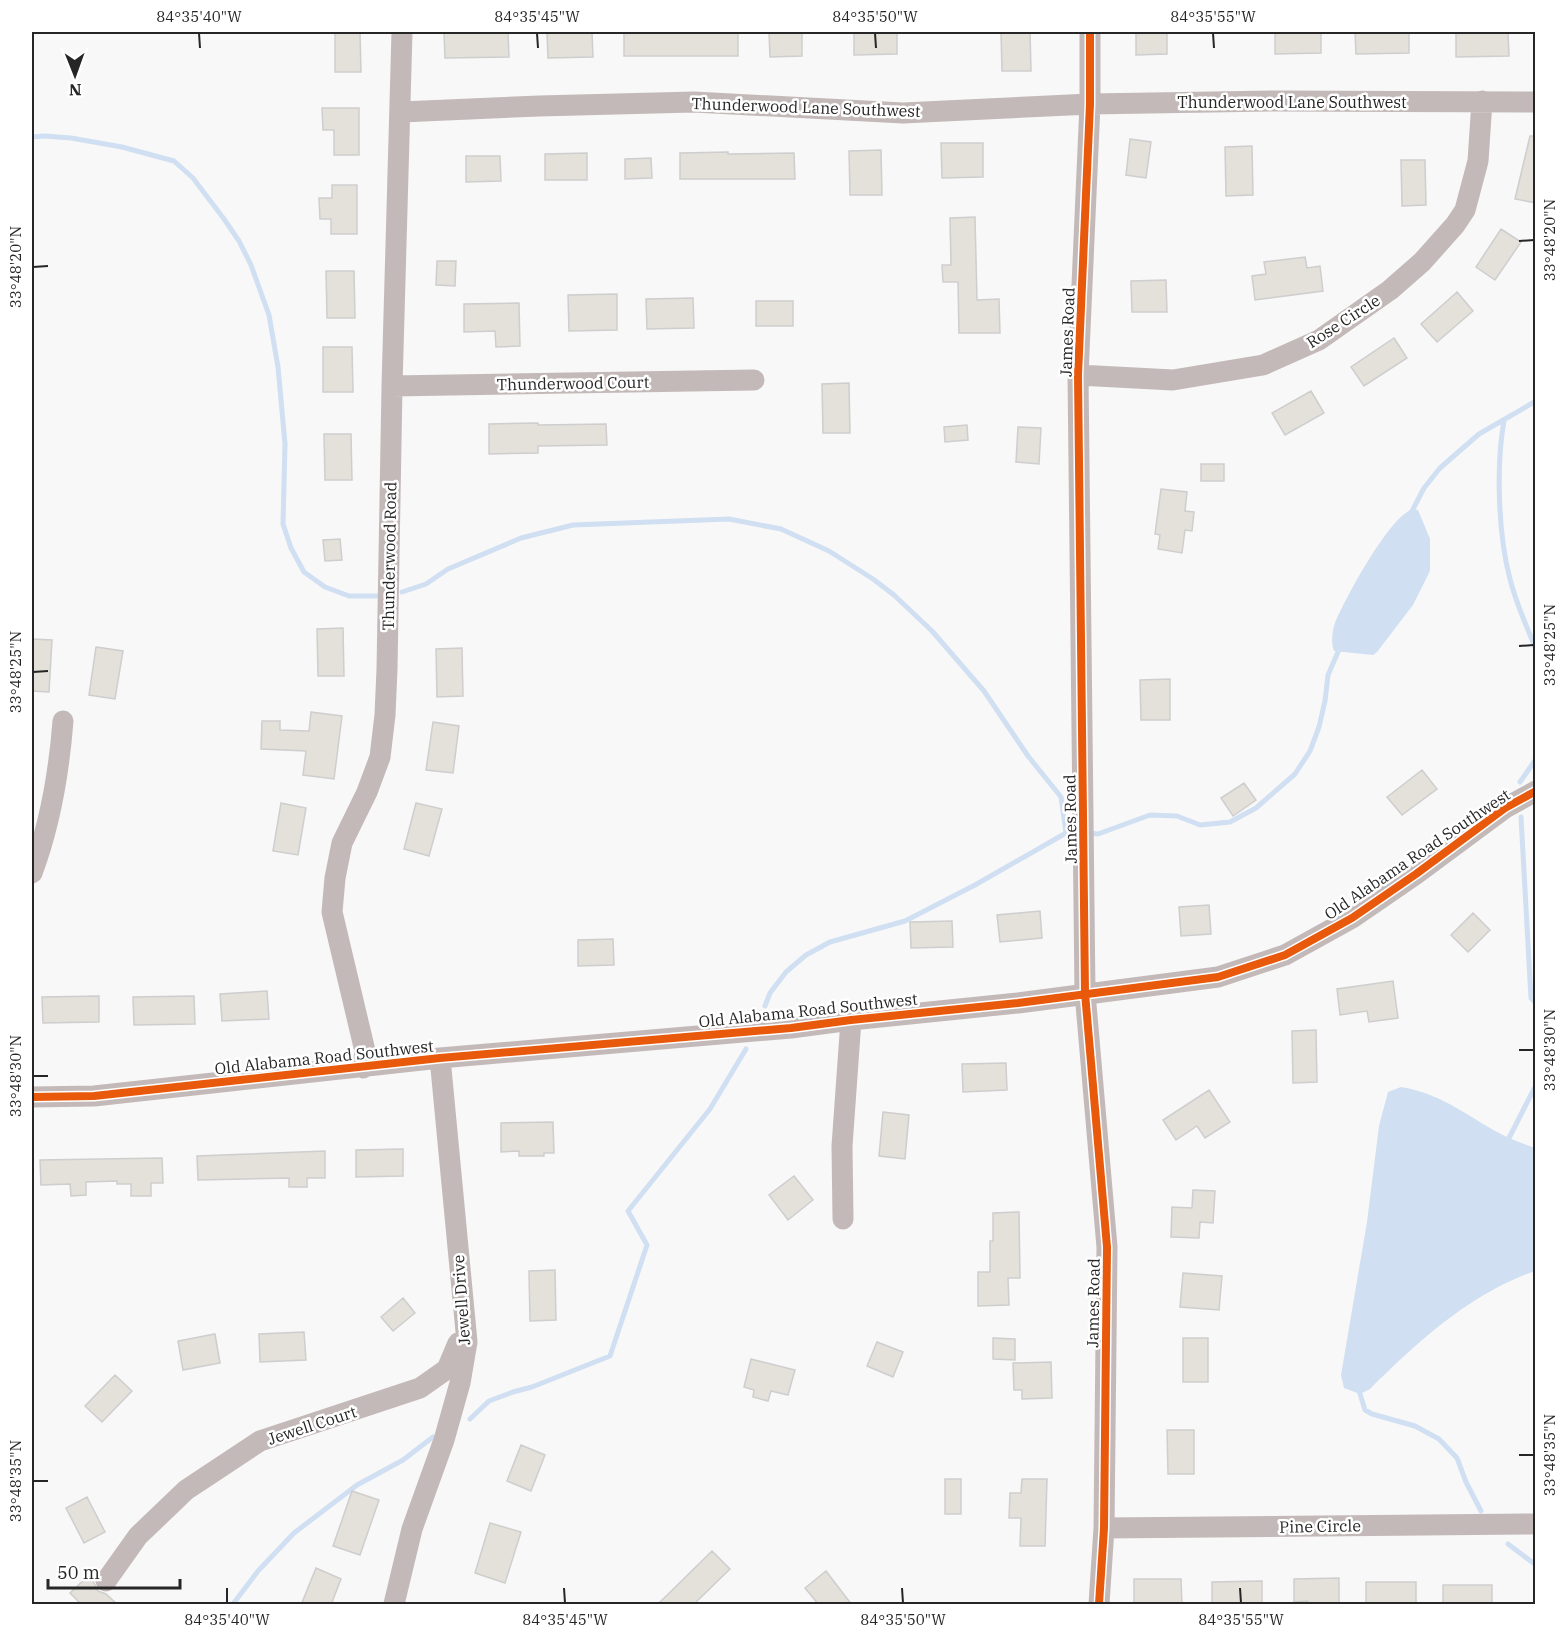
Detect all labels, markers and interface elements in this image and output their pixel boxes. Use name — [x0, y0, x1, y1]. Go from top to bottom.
text: 84°35'40"W — [156, 7, 242, 26]
text: 84°35'45"W — [494, 7, 580, 26]
text: 84°35'50"W — [832, 7, 918, 26]
text: 84°35'55"W — [1170, 7, 1256, 26]
north arrow — [45, 45, 105, 105]
text: N — [69, 80, 82, 100]
street label: Thunderwood Lane Southwest — [1177, 92, 1407, 112]
street label: Thunderwood Lane Southwest — [691, 93, 921, 121]
text: 33°48'20"N — [1540, 199, 1559, 281]
text: 33°48'20"N — [6, 226, 25, 308]
street label: James Road — [1055, 287, 1079, 377]
street label: Rose Circle — [1302, 290, 1384, 352]
street label: Thunderwood Court — [497, 372, 650, 394]
street label: Thunderwood Road — [378, 481, 400, 631]
text: 33°48'25"N — [1540, 604, 1559, 686]
text: 33°48'25"N — [6, 631, 25, 713]
street label: James Road — [1059, 774, 1081, 864]
street label: Old Alabama Road Southwest — [1320, 784, 1514, 924]
street label: Old Alabama Road Southwest — [698, 989, 919, 1031]
text: 33°48'30"N — [1540, 1009, 1559, 1091]
text: 33°48'30"N — [6, 1035, 25, 1117]
street label: Old Alabama Road Southwest — [214, 1036, 435, 1078]
street label: Jewell Drive — [448, 1254, 474, 1346]
street label: James Road — [1082, 1258, 1104, 1348]
street label: Jewell Court — [265, 1401, 359, 1449]
text: 33°48'35"N — [1540, 1414, 1559, 1496]
text: 33°48'35"N — [6, 1440, 25, 1522]
street label: Pine Circle — [1279, 1515, 1361, 1537]
scale bar — [48, 1552, 180, 1590]
text: 50 m — [57, 1561, 100, 1584]
text: 84°35'40"W — [184, 1610, 270, 1629]
text: 84°35'45"W — [522, 1610, 608, 1629]
text: 84°35'50"W — [860, 1610, 946, 1629]
text: 84°35'55"W — [1198, 1610, 1284, 1629]

